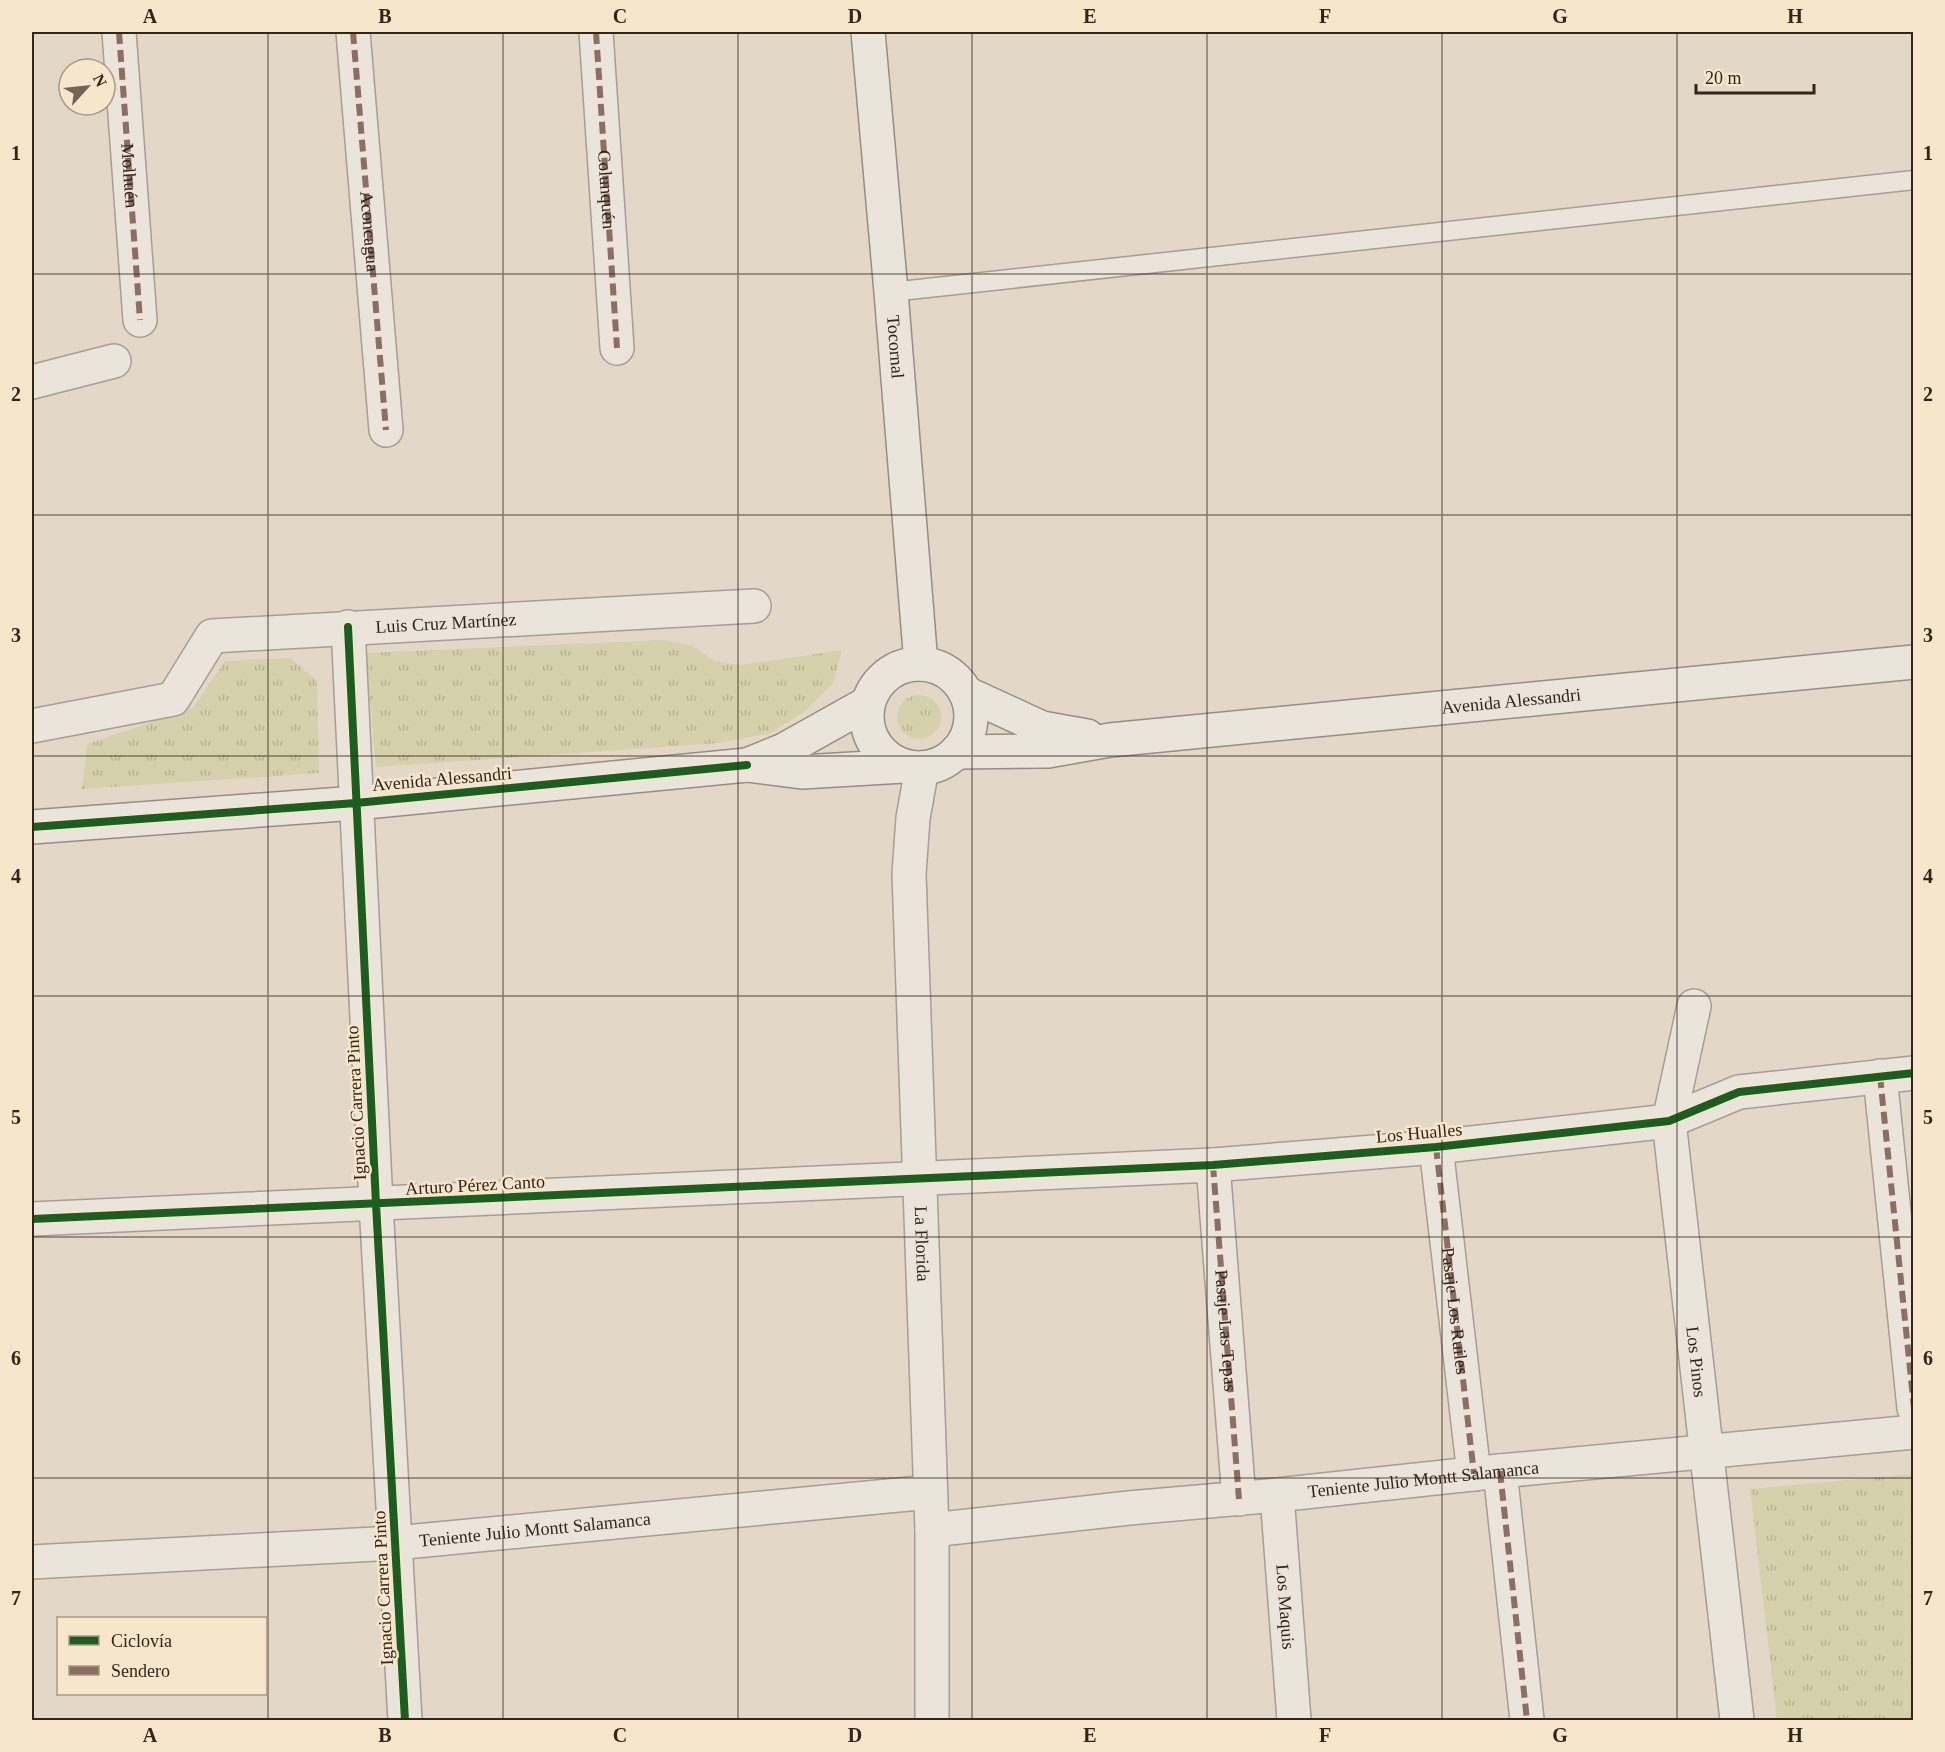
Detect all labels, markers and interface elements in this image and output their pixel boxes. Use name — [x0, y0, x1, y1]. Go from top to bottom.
text: A — [143, 5, 158, 27]
text: B — [378, 5, 392, 27]
text: C — [613, 5, 627, 27]
text: D — [848, 5, 862, 27]
text: E — [1083, 5, 1097, 27]
text: F — [1319, 5, 1331, 27]
text: G — [1552, 5, 1568, 27]
text: H — [1787, 5, 1803, 27]
north arrow — [57, 57, 117, 117]
scale bar — [1696, 57, 1814, 95]
text: 20 m — [1705, 68, 1742, 88]
text: N — [90, 71, 110, 90]
text: 1 — [11, 142, 21, 164]
street label: Molhuén — [117, 142, 142, 209]
text: 1 — [1923, 142, 1933, 164]
street label: Colunquén — [594, 150, 619, 230]
street label: Aconcagua — [356, 190, 383, 273]
street label: Tocornal — [883, 314, 908, 379]
text: 2 — [11, 383, 21, 405]
text: 2 — [1923, 383, 1933, 405]
street label: Luis Cruz Martínez — [375, 609, 517, 637]
text: 3 — [11, 624, 21, 646]
text: 3 — [1923, 624, 1933, 646]
street label: Avenida Alessandri — [1440, 684, 1582, 718]
street label: Avenida Alessandri — [371, 763, 513, 795]
text: 4 — [11, 865, 21, 887]
text: 4 — [1923, 865, 1933, 887]
street label: Ignacio Carrera Pinto — [342, 1025, 370, 1181]
text: 5 — [11, 1106, 21, 1128]
text: 5 — [1923, 1106, 1933, 1128]
street label: Los Hualles — [1375, 1119, 1463, 1147]
street label: Arturo Pérez Canto — [405, 1171, 545, 1199]
street label: La Florida — [911, 1206, 933, 1282]
street label: Pasaje Los Ruiles — [1438, 1246, 1472, 1376]
street label: Pasaje Las Tepas — [1211, 1269, 1241, 1392]
street label: Los Pinos — [1682, 1325, 1710, 1398]
text: 6 — [11, 1347, 21, 1369]
text: 6 — [1923, 1347, 1933, 1369]
street label: Teniente Julio Montt Salamanca — [1307, 1457, 1540, 1502]
street label: Teniente Julio Montt Salamanca — [418, 1509, 652, 1551]
street label: Ignacio Carrera Pinto — [369, 1510, 397, 1666]
street label: Los Maquis — [1272, 1563, 1299, 1650]
text: 7 — [11, 1587, 21, 1609]
text: 7 — [1923, 1587, 1933, 1609]
legend — [57, 1617, 267, 1695]
text: Ciclovía — [111, 1631, 172, 1651]
text: Sendero — [111, 1661, 170, 1681]
text: A — [143, 1724, 158, 1746]
text: B — [378, 1724, 392, 1746]
text: C — [613, 1724, 627, 1746]
text: D — [848, 1724, 862, 1746]
text: E — [1083, 1724, 1097, 1746]
text: F — [1319, 1724, 1331, 1746]
text: G — [1552, 1724, 1568, 1746]
text: H — [1787, 1724, 1803, 1746]

